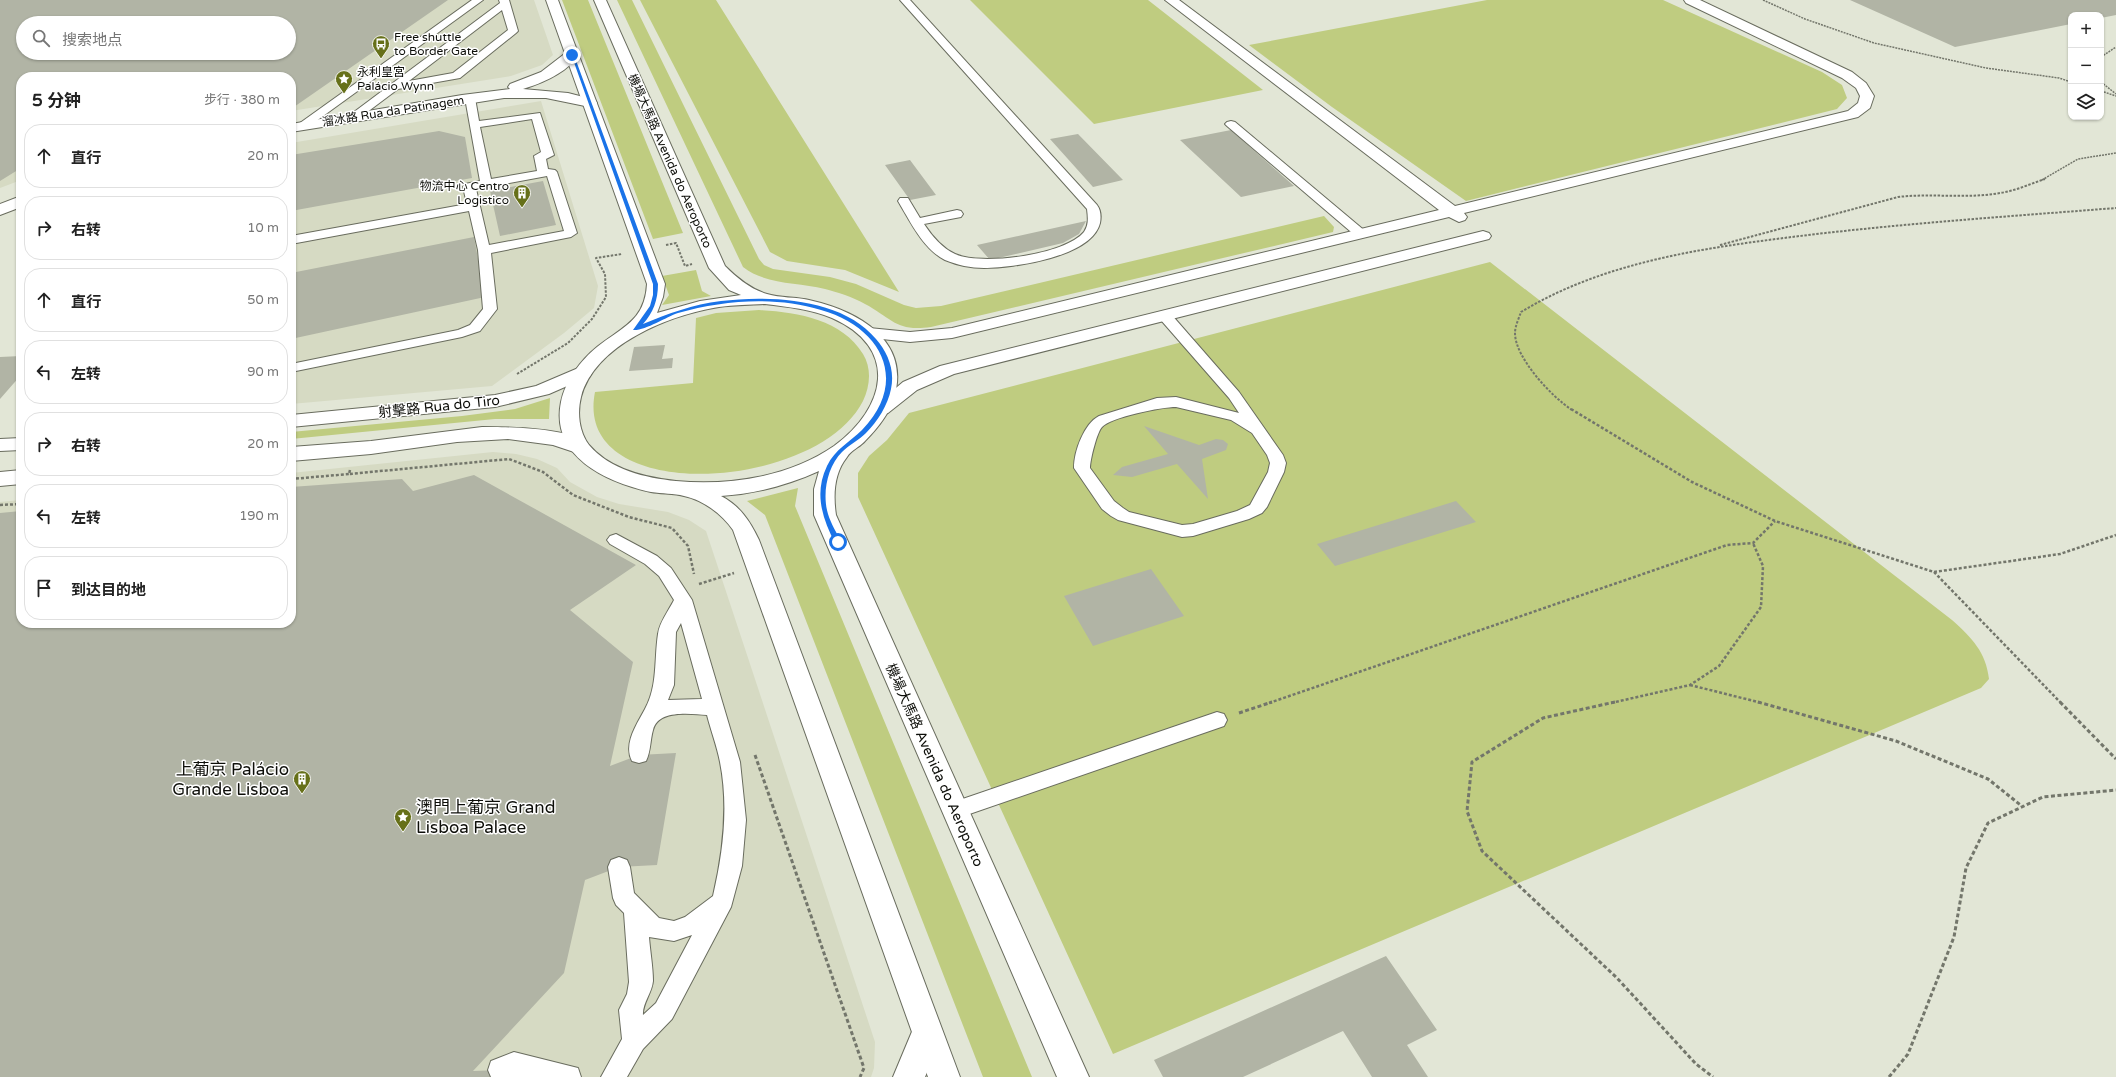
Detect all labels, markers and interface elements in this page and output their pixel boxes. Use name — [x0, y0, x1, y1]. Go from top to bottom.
map controls — [2068, 12, 2104, 120]
button: + — [2068, 12, 2104, 48]
search box — [16, 16, 296, 60]
icon: search — [30, 27, 52, 49]
place label: Free shuttle to Border Gate — [394, 30, 478, 58]
text: 搜索地点 — [62, 31, 122, 49]
bus stop icon: Free shuttle to Border Gate — [371, 34, 391, 59]
route end — [563, 46, 581, 64]
button: − — [2068, 48, 2104, 84]
place label: 永利皇宮 Palácio Wynn — [357, 65, 434, 93]
place icon: 永利皇宮 Palácio Wynn — [334, 69, 354, 94]
street label: 機場大馬路 Avenida do Aeroporto — [625, 72, 715, 250]
button: layers — [2068, 84, 2104, 120]
text: 5 分钟 — [32, 90, 81, 111]
text: 步行 · 380 m — [204, 92, 280, 108]
street label: 溜冰路 Rua da Patinagem — [321, 93, 465, 129]
icon: ahead — [33, 145, 55, 167]
text: 20 m — [247, 148, 279, 164]
text: 直行 — [71, 149, 101, 167]
place label: 物流中心 Centro Logistico — [419, 179, 509, 207]
building icon: 物流中心 Centro Logistico — [512, 183, 532, 208]
icon: right — [33, 217, 55, 239]
text: 10 m — [247, 220, 279, 236]
text: 右转 — [71, 221, 101, 239]
icon: ahead — [33, 289, 55, 311]
text: 50 m — [247, 292, 279, 308]
text: 直行 — [71, 293, 101, 311]
icon: left — [33, 361, 55, 383]
text: 90 m — [247, 364, 279, 380]
text: 左转 — [71, 365, 101, 383]
street label: 射擊路 Rua do Tiro — [377, 392, 501, 421]
icon: right — [33, 433, 55, 455]
text: 20 m — [247, 436, 279, 452]
text: 右转 — [71, 437, 101, 455]
icon: left — [33, 505, 55, 527]
text: 190 m — [239, 508, 279, 524]
text: 左转 — [71, 509, 101, 527]
route start — [829, 533, 847, 551]
icon: arrive — [33, 577, 55, 599]
text: 到达目的地 — [71, 581, 146, 599]
street label: 機場大馬路 Avenida do Aeroporto — [882, 661, 987, 869]
place label: 上葡京 Palácio Grande Lisboa — [172, 759, 289, 800]
building icon: 上葡京 Palácio Grande Lisboa — [292, 769, 312, 794]
place label: 澳門上葡京 Grand Lisboa Palace — [416, 797, 555, 838]
place icon: 澳門上葡京 Grand Lisboa Palace — [393, 807, 413, 832]

